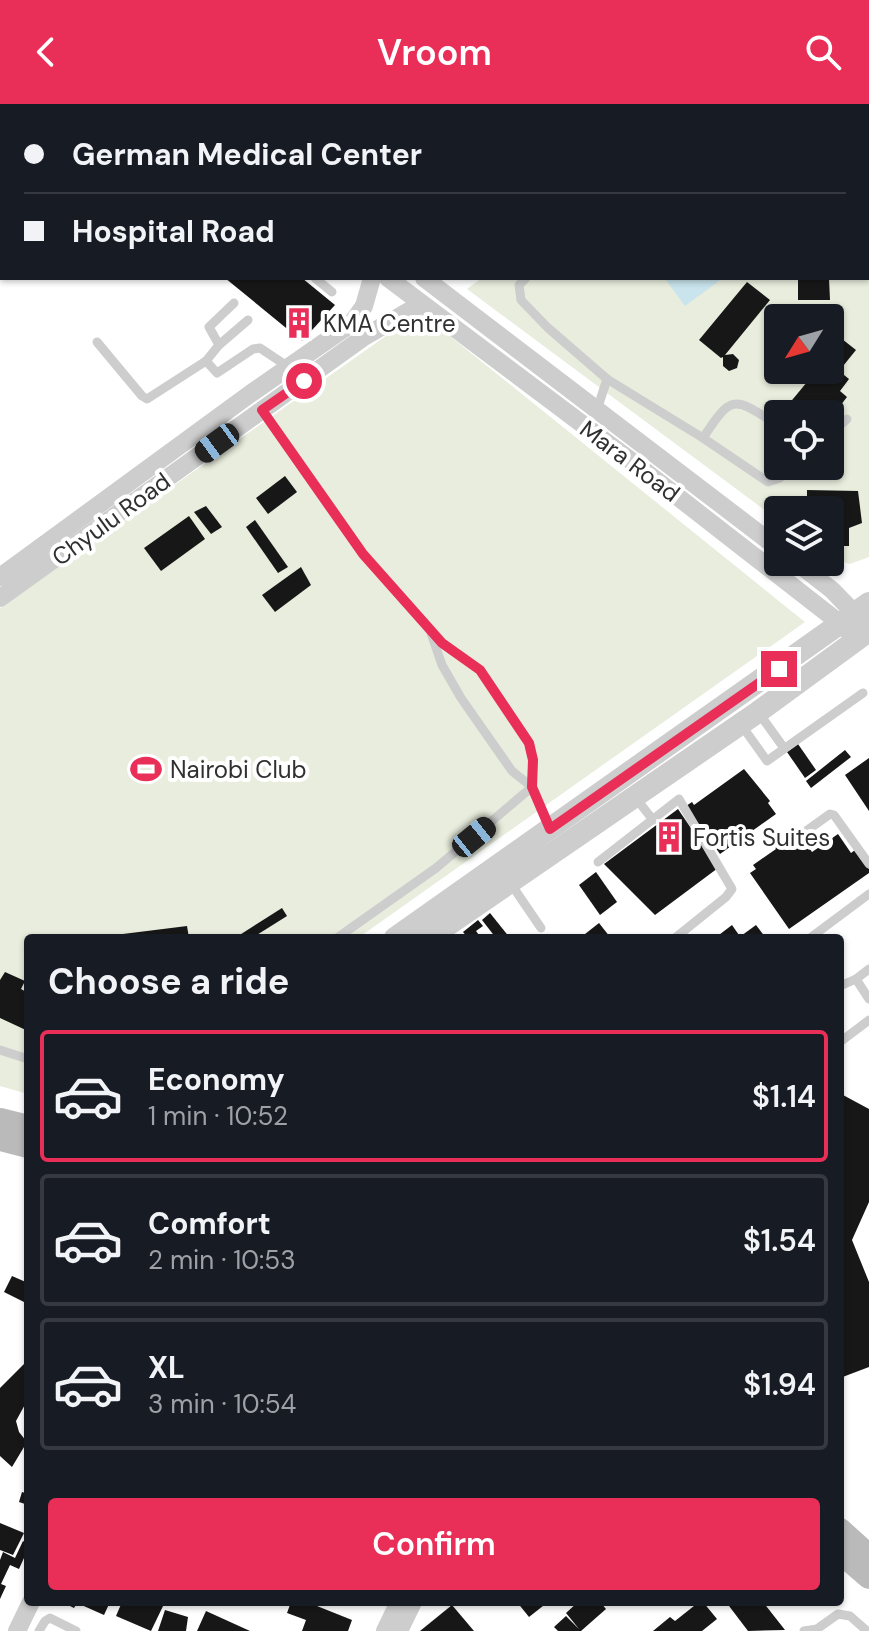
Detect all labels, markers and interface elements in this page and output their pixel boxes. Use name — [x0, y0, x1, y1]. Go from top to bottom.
text: Vroom — [377, 29, 492, 76]
icon: back — [24, 30, 68, 74]
icon: search — [801, 30, 845, 74]
text: German Medical Center — [72, 135, 422, 174]
text: Hospital Road — [72, 212, 275, 251]
north arrow — [764, 304, 844, 384]
map controls — [764, 304, 844, 576]
building icon: KMA Centre — [282, 306, 316, 340]
place label: KMA Centre — [323, 308, 456, 339]
route start — [286, 363, 322, 399]
button: locate — [764, 400, 844, 480]
street label: Mara Road — [574, 413, 686, 509]
car — [191, 419, 243, 467]
street label: Chyulu Road — [46, 466, 176, 572]
button: layers — [764, 496, 844, 576]
route end — [761, 651, 797, 687]
sports icon: Nairobi Club — [129, 752, 163, 786]
place label: Nairobi Club — [170, 754, 307, 785]
car — [448, 813, 500, 861]
building icon: Fortis Suites — [652, 820, 686, 854]
place label: Fortis Suites — [693, 822, 830, 853]
text: Choose a ride — [48, 958, 289, 1005]
icon: car — [52, 1060, 124, 1132]
text: Economy — [148, 1060, 285, 1099]
text: $1.14 — [752, 1077, 816, 1116]
text: 1 min · 10:52 — [148, 1099, 288, 1133]
icon: car — [52, 1204, 124, 1276]
text: Comfort — [148, 1204, 271, 1243]
text: $1.54 — [743, 1221, 816, 1260]
text: 2 min · 10:53 — [148, 1243, 296, 1277]
icon: car — [52, 1348, 124, 1420]
text: XL — [148, 1348, 185, 1387]
text: $1.94 — [743, 1365, 816, 1404]
text: 3 min · 10:54 — [148, 1387, 296, 1421]
button: Confirm — [48, 1498, 820, 1590]

